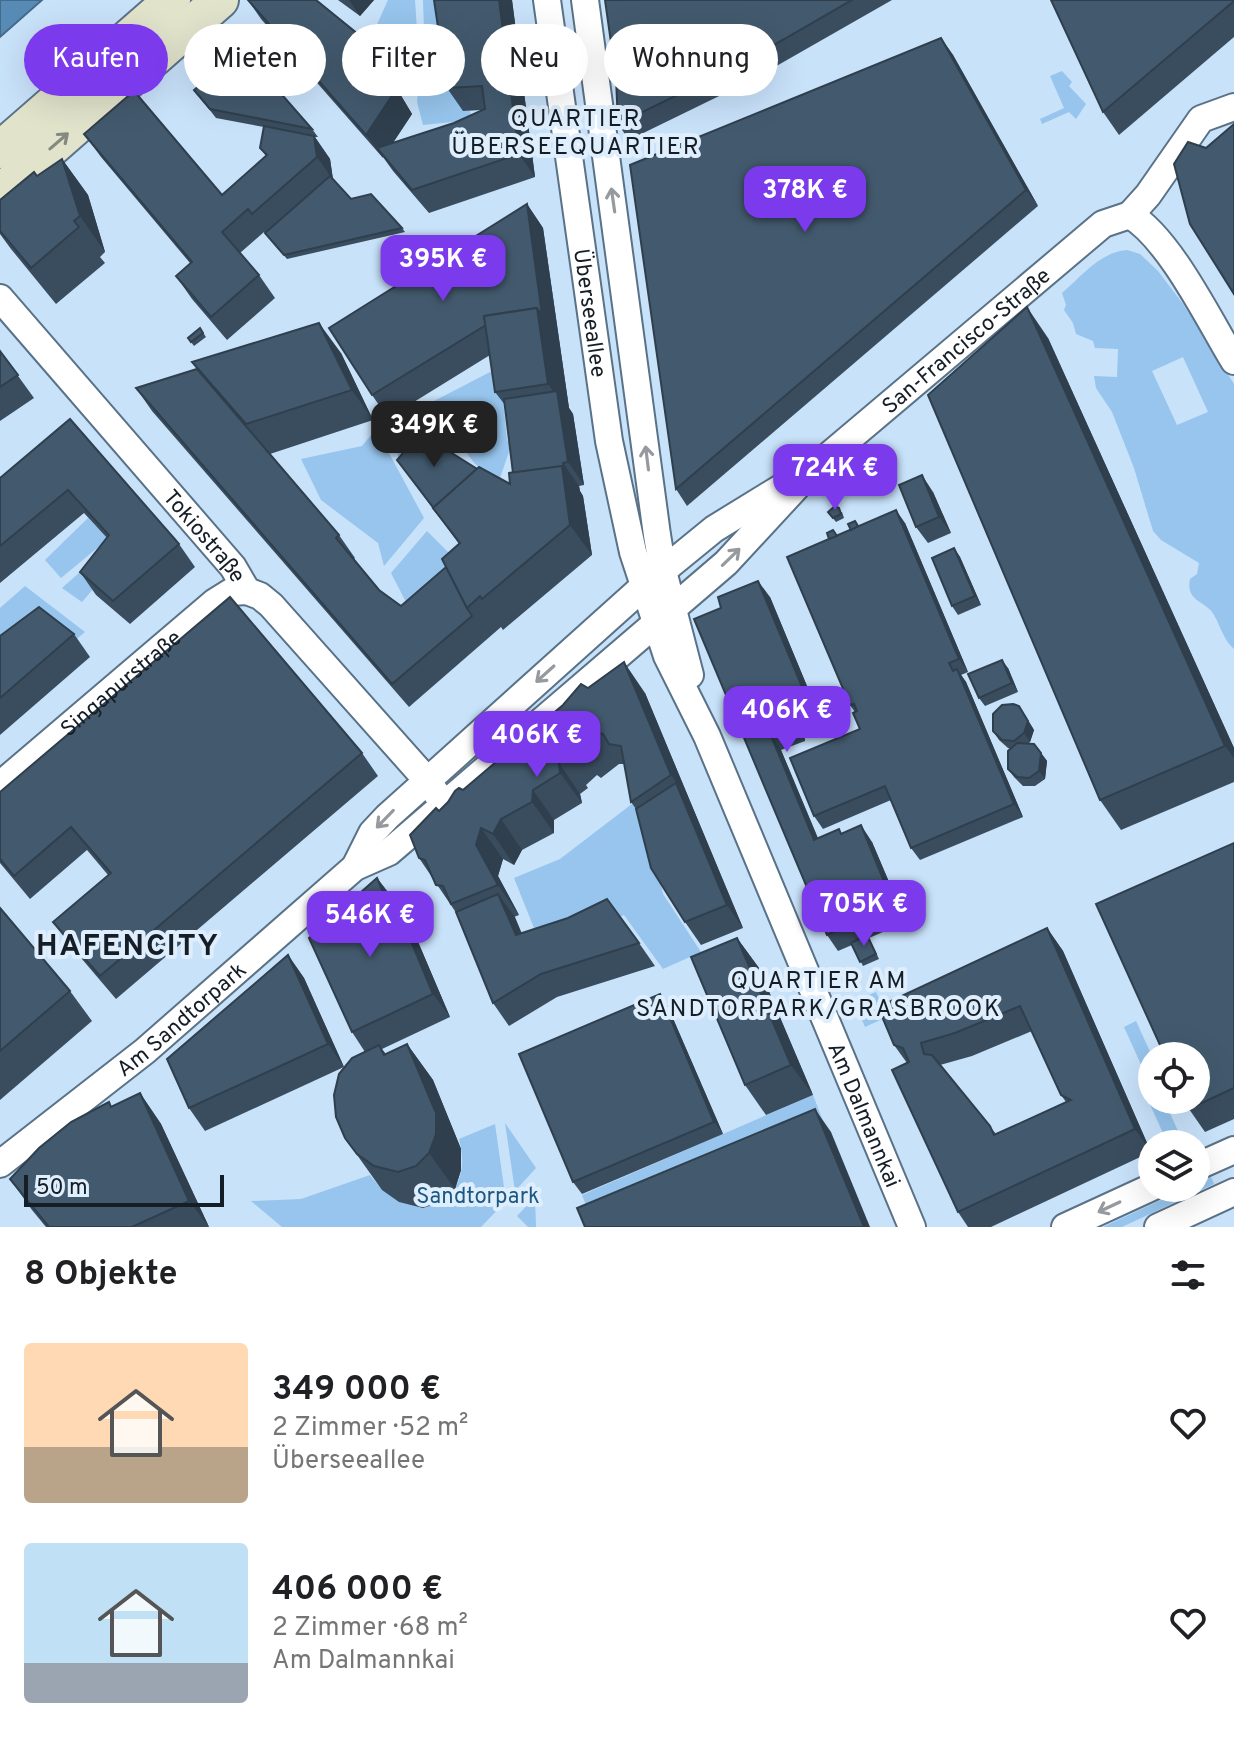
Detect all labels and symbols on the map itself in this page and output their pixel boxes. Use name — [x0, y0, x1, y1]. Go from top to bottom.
district label: QUARTIER ÜBERSEEQUARTIER — [451, 105, 701, 163]
one-way arrow — [48, 133, 68, 151]
pin: 378K € — [740, 166, 870, 234]
one-way arrow — [605, 187, 620, 214]
pin: 395K € — [378, 235, 508, 303]
street label: Überseeallee — [566, 247, 611, 379]
street label: San-Francisco-Straße — [877, 263, 1057, 421]
pin: 349K € — [369, 401, 499, 469]
pin: 724K € — [770, 444, 900, 512]
one-way arrow — [640, 445, 655, 472]
street label: Tokiostraße — [156, 485, 250, 588]
one-way arrow — [721, 547, 741, 566]
street label: Singapurstraße — [56, 625, 188, 744]
one-way arrow — [535, 664, 555, 683]
pin: 406K € — [722, 686, 852, 754]
pin: 406K € — [472, 711, 602, 779]
one-way arrow — [376, 809, 395, 828]
pin: 705K € — [799, 880, 929, 948]
pin: 546K € — [305, 891, 435, 959]
district label: HAFENCITY — [36, 929, 220, 966]
street label: Am Sandtorpark — [112, 957, 253, 1084]
district label: QUARTIER AM SANDTORPARK/GRASBROOK — [636, 967, 1002, 1025]
street label: Am Dalmannkai — [820, 1039, 905, 1192]
scale bar — [24, 1171, 224, 1207]
park label: Sandtorpark — [416, 1184, 540, 1211]
one-way arrow — [1097, 1200, 1121, 1215]

